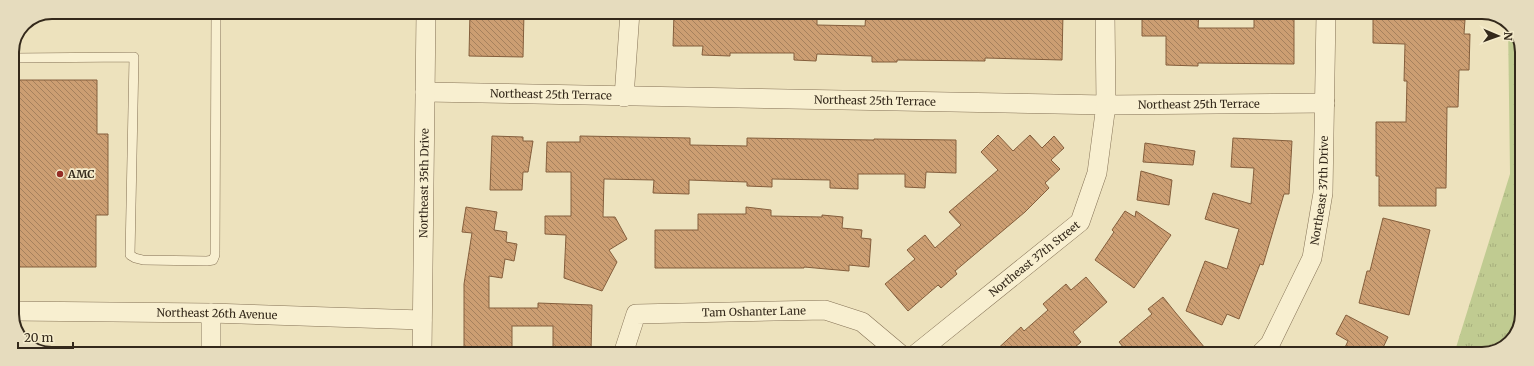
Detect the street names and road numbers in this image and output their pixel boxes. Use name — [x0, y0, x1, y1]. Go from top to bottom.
street label: Northeast 25th Terrace — [490, 86, 612, 103]
street label: Northeast 25th Terrace — [814, 92, 936, 109]
street label: Northeast 25th Terrace — [1138, 97, 1260, 112]
street label: Northeast 35th Drive — [416, 128, 432, 238]
street label: Northeast 37th Drive — [1307, 135, 1331, 246]
street label: Northeast 37th Street — [986, 217, 1083, 300]
street label: Tam Oshanter Lane — [702, 303, 806, 320]
street label: Northeast 26th Avenue — [156, 305, 278, 322]

